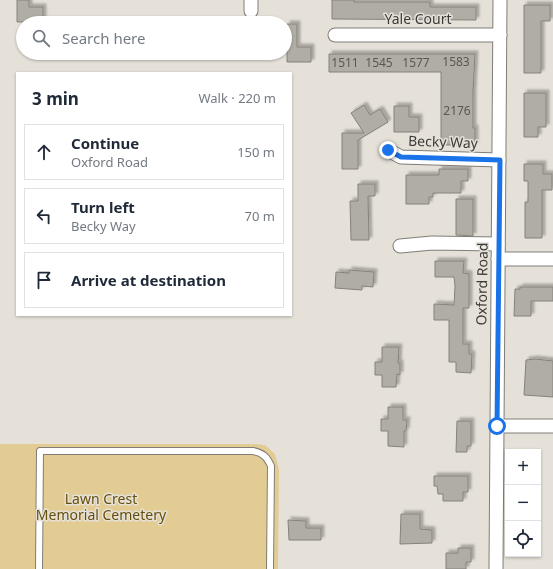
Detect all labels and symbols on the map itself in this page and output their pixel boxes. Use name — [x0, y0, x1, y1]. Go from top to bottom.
street label: Yale Court — [384, 9, 452, 28]
house number: 1583 — [442, 53, 470, 70]
house number: 1511 — [331, 54, 359, 71]
house number: 1545 — [365, 54, 393, 71]
house number: 1577 — [402, 54, 430, 71]
house number: 2176 — [443, 102, 471, 119]
street label: Becky Way — [408, 131, 479, 152]
route end — [379, 141, 397, 159]
street label: Oxford Road — [471, 242, 492, 326]
route start — [488, 417, 506, 435]
park label: Lawn Crest Memorial Cemetery — [36, 489, 167, 524]

